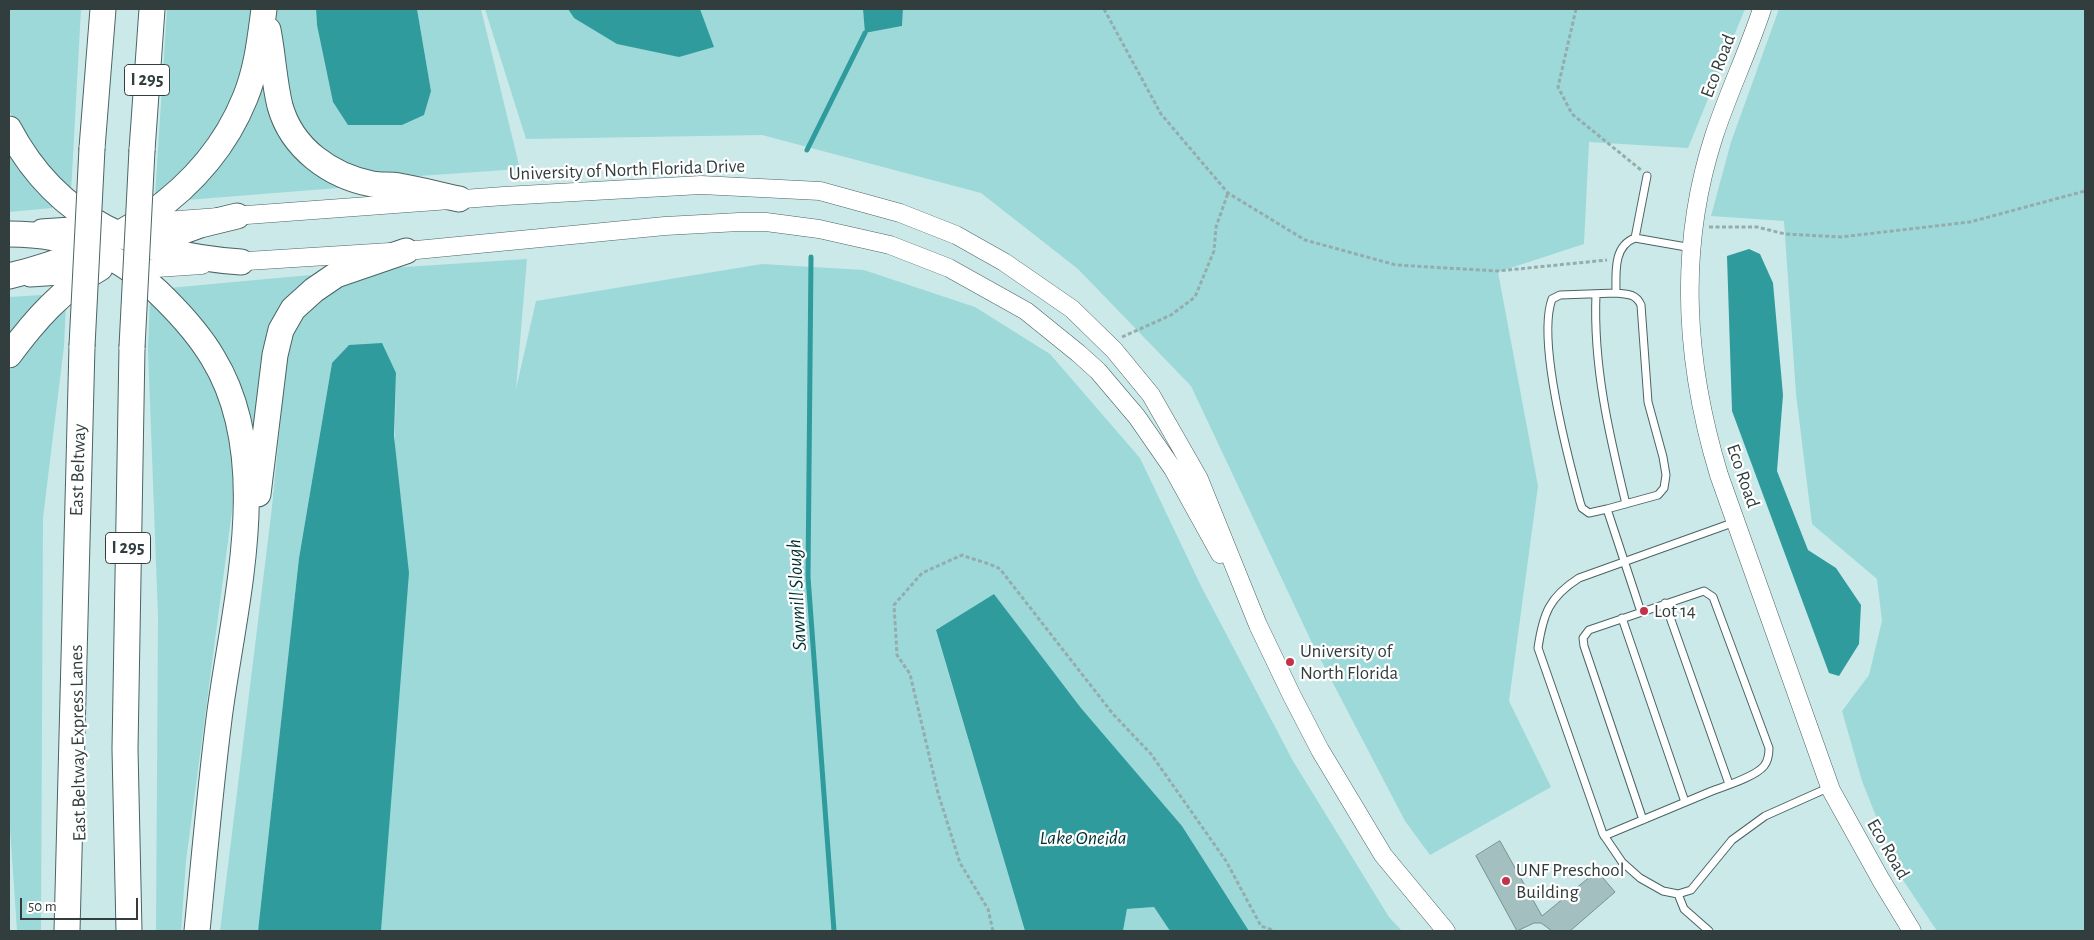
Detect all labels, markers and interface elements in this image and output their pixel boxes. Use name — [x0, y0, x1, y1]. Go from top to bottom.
street label: Eco Road — [1695, 31, 1741, 101]
road number: I 295 — [124, 64, 170, 96]
street label: University of North Florida Drive — [508, 154, 746, 186]
street label: East Beltway — [65, 423, 91, 517]
street label: Eco Road — [1721, 441, 1765, 511]
road number: I 295 — [106, 532, 150, 564]
water label: Sawmill Slough — [782, 539, 812, 651]
place label: Lot 14 — [1654, 600, 1696, 622]
marker: Lot 14 — [1638, 605, 1650, 617]
place label: University of North Florida — [1300, 640, 1398, 684]
street label: East Beltway Express Lanes — [65, 644, 91, 842]
marker: University of North Florida — [1284, 656, 1296, 668]
street label: Eco Road — [1862, 815, 1914, 883]
water label: Lake Oneida — [1039, 826, 1127, 850]
place label: UNF Preschool Building — [1516, 859, 1624, 903]
marker: UNF Preschool Building — [1500, 875, 1512, 887]
scale bar — [22, 888, 140, 920]
text: 50 m — [28, 899, 57, 914]

